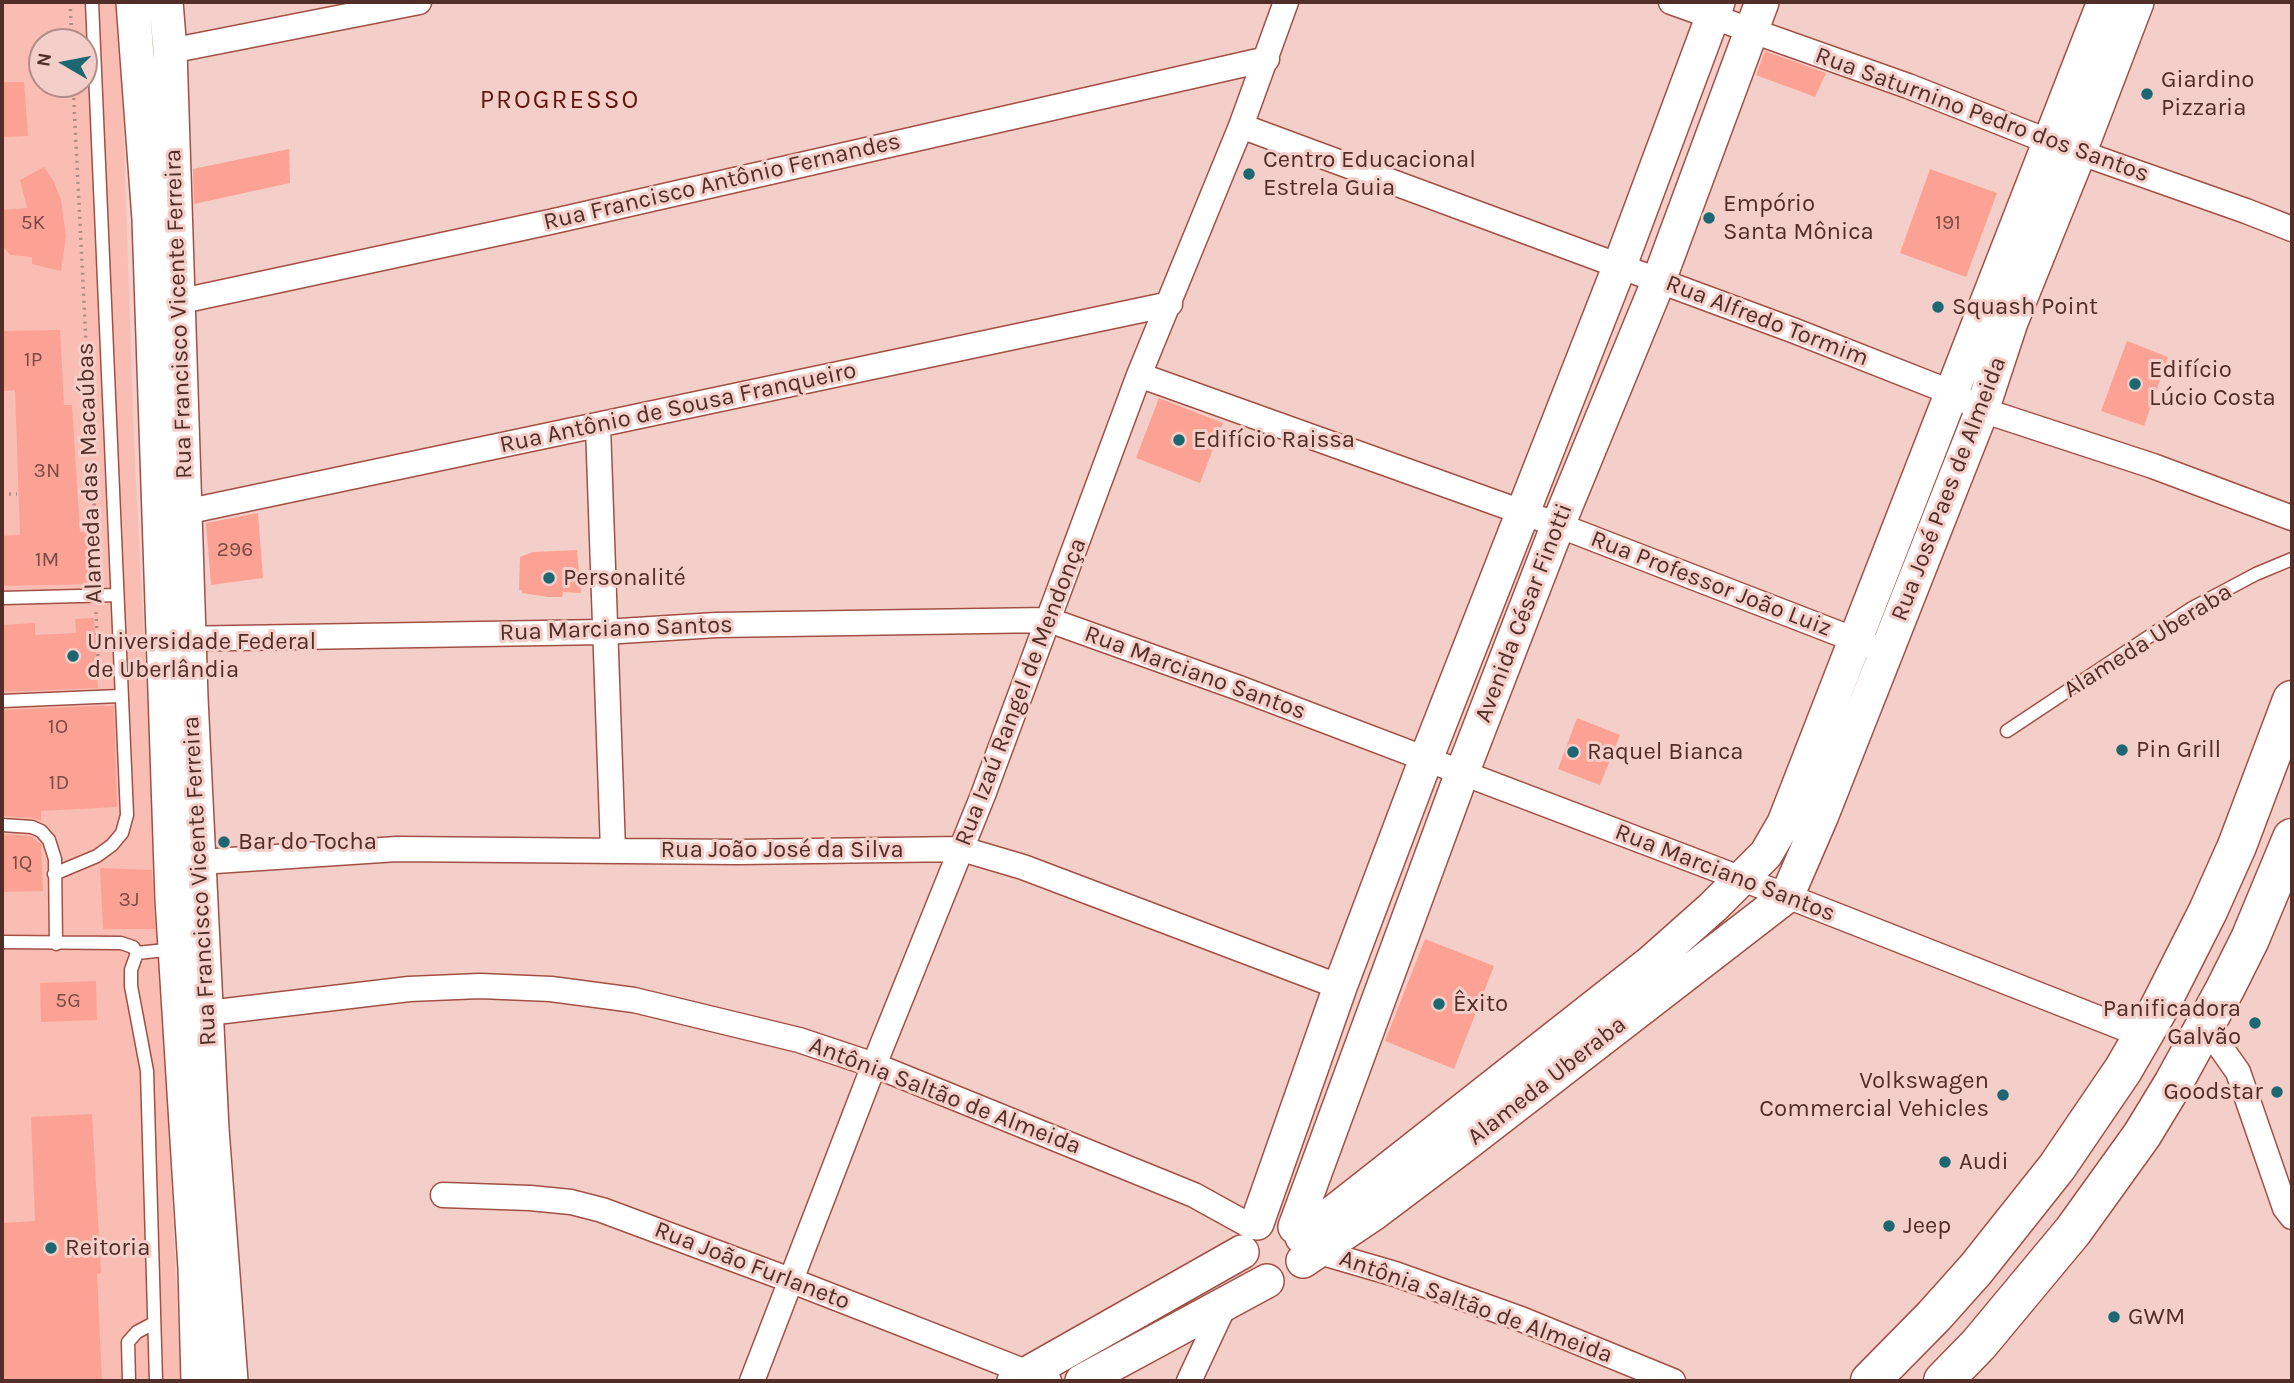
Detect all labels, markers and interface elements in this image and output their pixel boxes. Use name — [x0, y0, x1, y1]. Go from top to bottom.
north arrow — [28, 28, 98, 98]
street label: Rua Saturnino Pedro dos Santos — [1811, 41, 2153, 189]
text: N — [32, 51, 56, 68]
place label: Giardino Pizzaria — [2161, 66, 2254, 122]
district label: PROGRESSO — [481, 85, 639, 117]
marker: Giardino Pizzaria — [2139, 86, 2155, 102]
street label: Rua Francisco Antônio Fernandes — [541, 127, 903, 237]
place label: Centro Educacional Estrela Guia — [1263, 146, 1476, 202]
street label: Rua Francisco Vicente Ferreira — [159, 148, 199, 480]
marker: Centro Educacional Estrela Guia — [1241, 166, 1257, 182]
place label: Empório Santa Mônica — [1723, 190, 1874, 246]
house number: 5K — [21, 210, 45, 236]
marker: Empório Santa Mônica — [1701, 210, 1717, 226]
house number: 191 — [1935, 210, 1961, 236]
street label: Rua Alfredo Tormim — [1662, 269, 1872, 373]
place label: Squash Point — [1952, 293, 2098, 321]
marker: Squash Point — [1930, 299, 1946, 315]
street label: Alameda das Macaúbas — [71, 342, 109, 604]
house number: 1P — [24, 347, 42, 373]
street label: Rua José Paes de Almeida — [1885, 353, 2013, 625]
street label: Rua Antônio de Sousa Franqueiro — [497, 356, 859, 460]
place label: Edifício Lúcio Costa — [2149, 356, 2276, 412]
marker: Edifício Lúcio Costa — [2127, 376, 2143, 392]
place label: Edifício Raissa — [1193, 426, 1355, 454]
marker: Edifício Raissa — [1171, 432, 1187, 448]
house number: 3N — [34, 458, 60, 484]
street label: Avenida César Finotti — [1469, 499, 1579, 727]
street label: Rua Professor João Luiz — [1587, 525, 1835, 643]
street label: Rua Izaú Rangel de Mendonça — [949, 534, 1093, 850]
house number: 296 — [217, 537, 253, 563]
house number: 1M — [35, 547, 59, 573]
place label: Personalité — [563, 564, 686, 592]
marker: Personalité — [541, 570, 557, 586]
street label: Alameda Uberaba — [2058, 578, 2238, 704]
street label: Rua Marciano Santos — [499, 611, 733, 647]
street label: Rua Marciano Santos — [1080, 620, 1310, 726]
place label: Universidade Federal de Uberlândia — [87, 628, 316, 684]
marker: Universidade Federal de Uberlândia — [65, 648, 81, 664]
house number: 1O — [48, 714, 68, 740]
street label: Rua Francisco Vicente Ferreira — [177, 715, 223, 1047]
place label: Pin Grill — [2136, 736, 2221, 764]
place label: Raquel Bianca — [1587, 738, 1744, 766]
marker: Pin Grill — [2114, 742, 2130, 758]
marker: Raquel Bianca — [1565, 744, 1581, 760]
house number: 1D — [49, 770, 69, 796]
street label: Rua Marciano Santos — [1611, 818, 1839, 928]
place label: Bar do Tocha — [238, 828, 377, 856]
marker: Bar do Tocha — [216, 834, 232, 850]
street label: Rua João José da Silva — [660, 836, 904, 864]
house number: 1Q — [12, 850, 32, 876]
house number: 3J — [119, 887, 139, 913]
house number: 5G — [55, 988, 81, 1014]
place label: Êxito — [1453, 990, 1508, 1018]
place label: Panificadora Galvão — [2103, 995, 2241, 1051]
marker: Êxito — [1431, 996, 1447, 1012]
street label: Alameda Uberaba — [1462, 1010, 1632, 1152]
marker: Panificadora Galvão — [2247, 1015, 2263, 1031]
street label: Antônia Saltão de Almeida — [805, 1031, 1085, 1161]
place label: Volkswagen Commercial Vehicles — [1759, 1067, 1989, 1123]
place label: Goodstar — [2164, 1078, 2263, 1106]
marker: Goodstar — [2269, 1084, 2285, 1100]
marker: Volkswagen Commercial Vehicles — [1995, 1087, 2011, 1103]
place label: Audi — [1959, 1148, 2009, 1176]
marker: Audi — [1937, 1154, 1953, 1170]
place label: Jeep — [1903, 1212, 1951, 1240]
street label: Rua João Furlaneto — [650, 1215, 854, 1317]
marker: Jeep — [1881, 1218, 1897, 1234]
place label: Reitoria — [65, 1234, 150, 1262]
marker: Reitoria — [43, 1240, 59, 1256]
street label: Antônia Saltão de Almeida — [1335, 1244, 1617, 1370]
place label: GWM — [2128, 1303, 2185, 1331]
marker: GWM — [2106, 1309, 2122, 1325]

